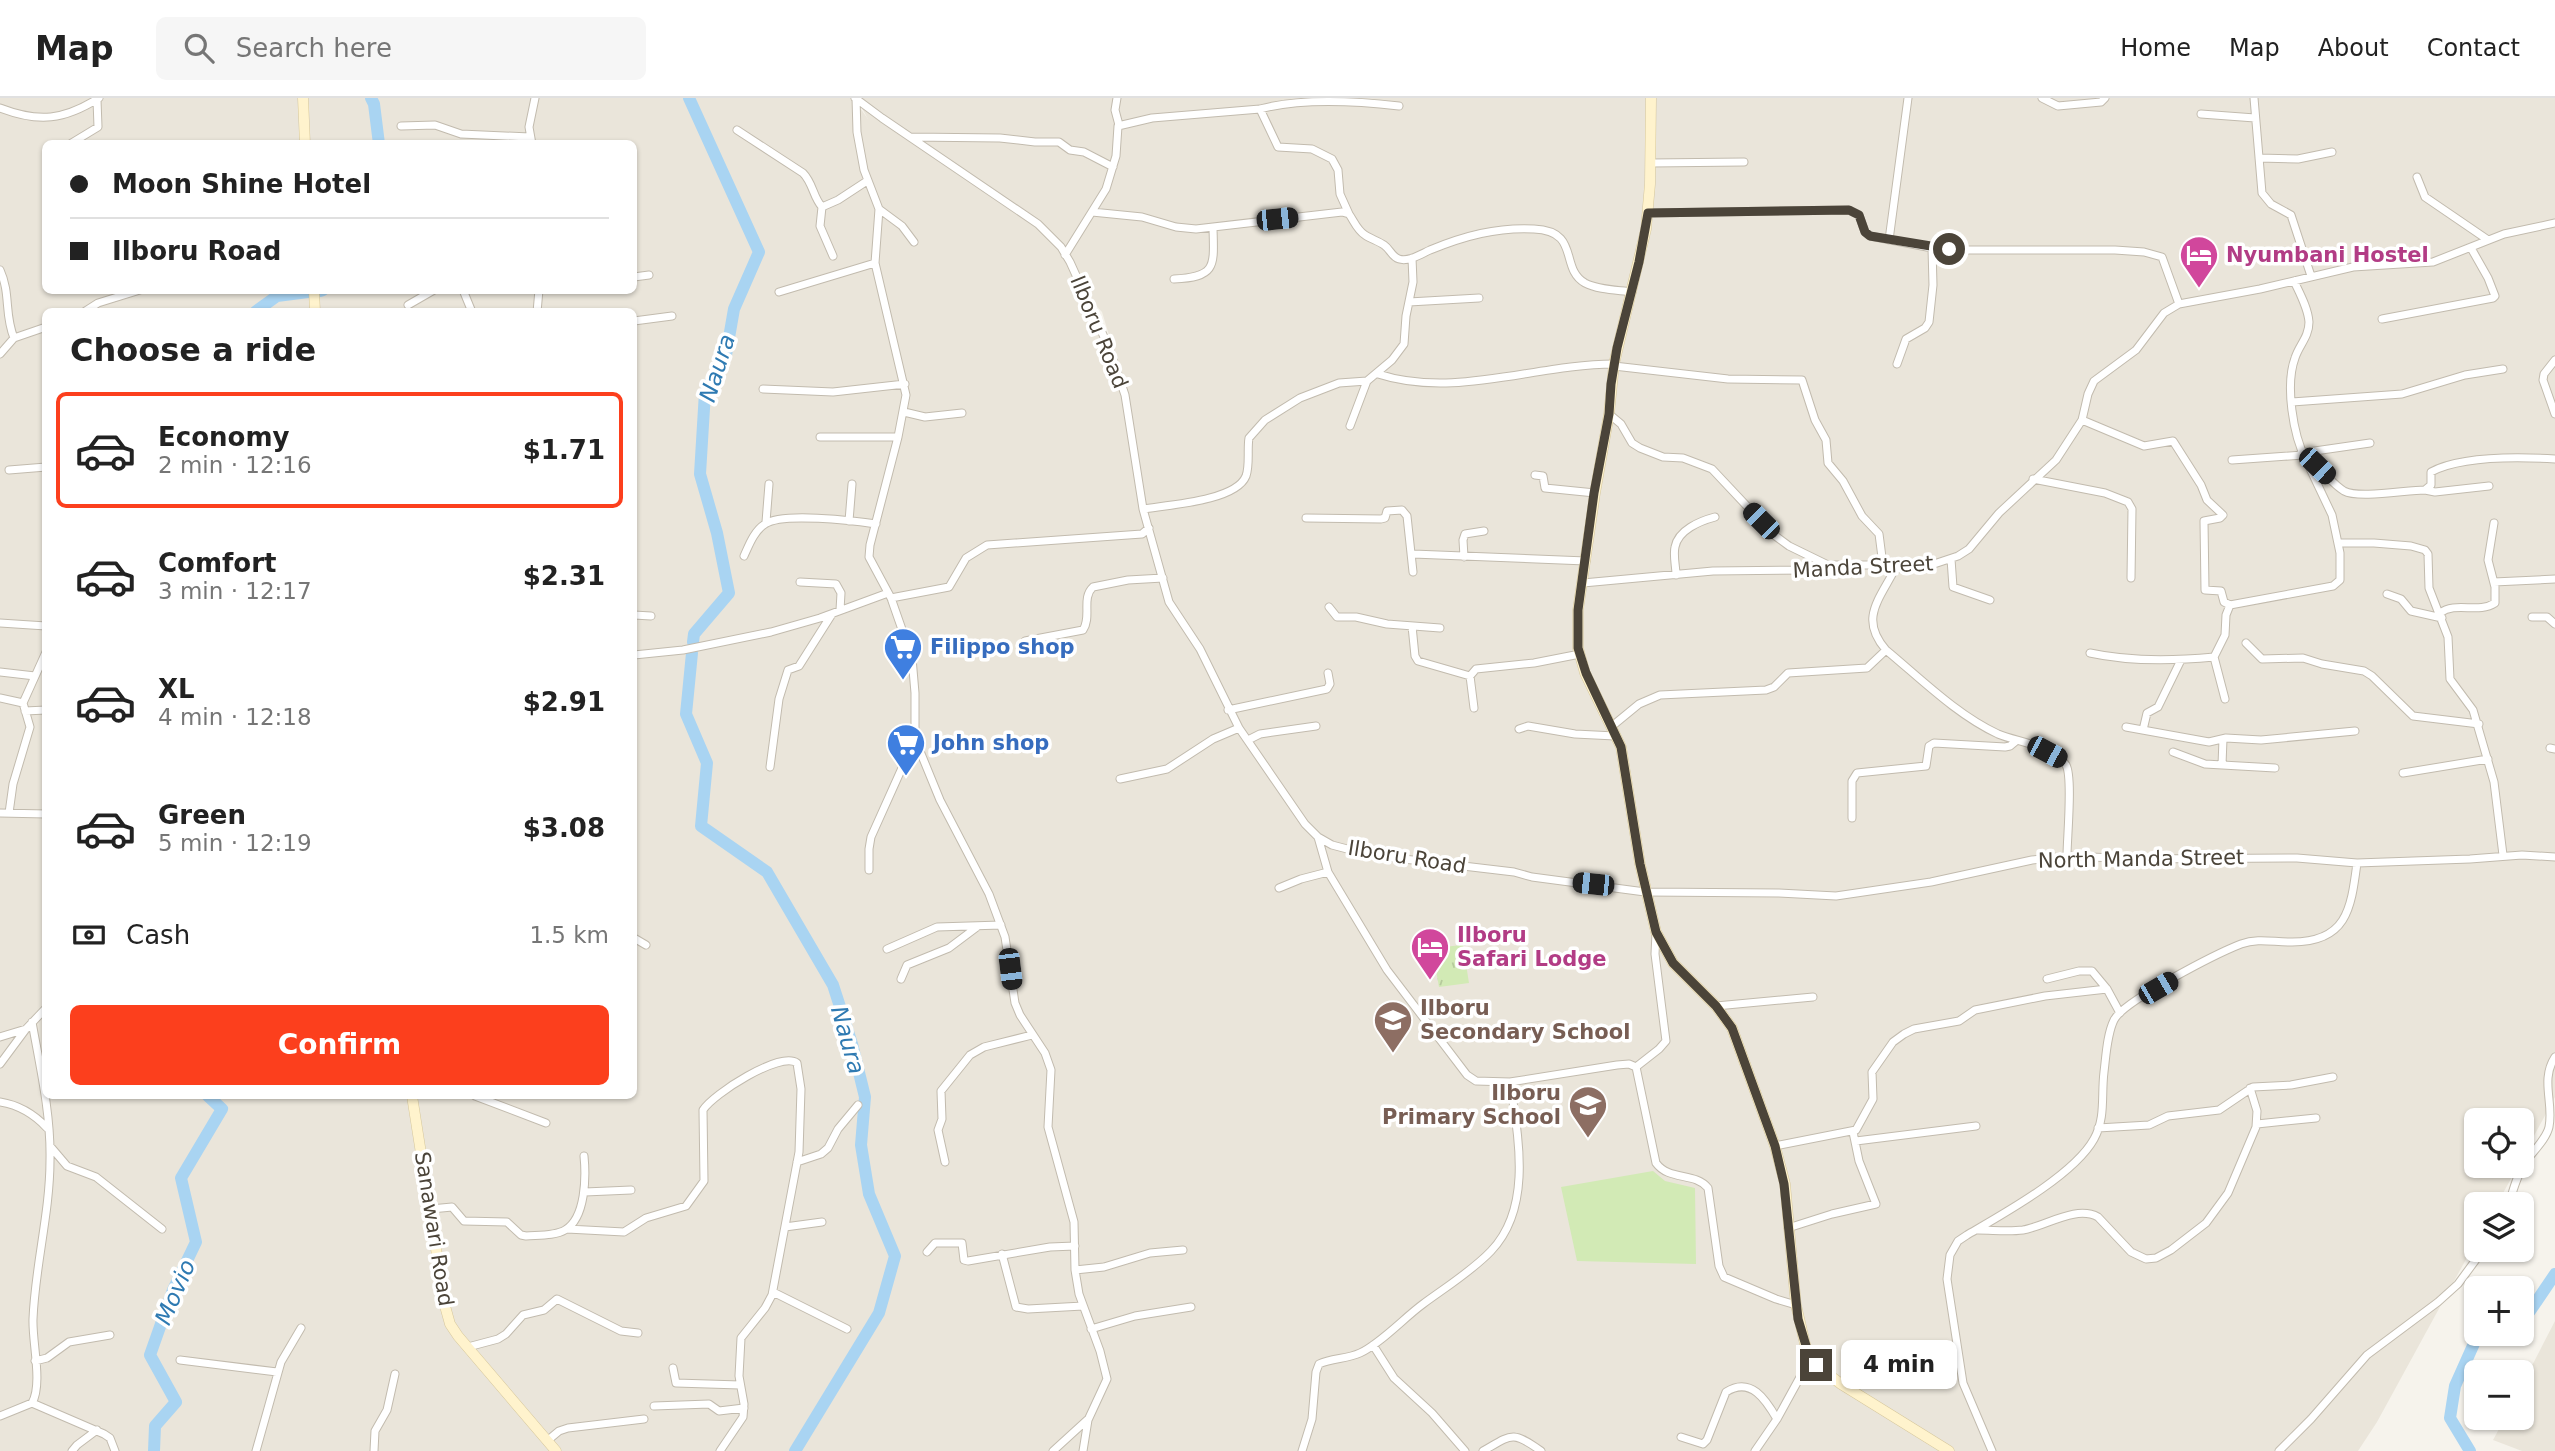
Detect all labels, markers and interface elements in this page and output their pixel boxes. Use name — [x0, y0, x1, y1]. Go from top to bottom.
search box — [156, 17, 646, 80]
text: Map — [35, 29, 114, 68]
icon: search — [180, 29, 218, 67]
text: Search here — [236, 33, 392, 63]
text: Home — [2120, 34, 2191, 62]
text: Map — [2229, 34, 2280, 62]
text: About — [2318, 34, 2389, 62]
text: Contact — [2427, 34, 2520, 62]
text: Moon Shine Hotel — [112, 169, 371, 199]
car — [1256, 206, 1299, 232]
route start — [1933, 233, 1965, 265]
hotel icon: Nyumbani Hostel — [2178, 234, 2220, 289]
text: Ilboru Road — [112, 236, 281, 266]
place label: Nyumbani Hostel — [2226, 243, 2429, 267]
street label: Ilboru Road — [1065, 272, 1133, 392]
text: Choose a ride — [70, 331, 316, 369]
water label: Naura — [694, 331, 740, 405]
icon: car — [74, 419, 137, 482]
text: Economy — [158, 422, 289, 452]
text: $1.71 — [523, 435, 605, 465]
car — [2295, 444, 2340, 488]
text: 2 min · 12:16 — [158, 452, 312, 478]
car — [1739, 499, 1784, 543]
icon: car — [74, 545, 137, 608]
text: Comfort — [158, 548, 276, 578]
street label: Manda Street — [1792, 551, 1934, 583]
text: $2.31 — [523, 561, 605, 591]
text: 3 min · 12:17 — [158, 578, 312, 604]
supermarket icon: Filippo shop — [882, 626, 924, 681]
place label: Filippo shop — [930, 635, 1075, 659]
icon: car — [74, 671, 137, 734]
text: XL — [158, 674, 195, 704]
text: $2.91 — [523, 687, 605, 717]
text: 4 min · 12:18 — [158, 704, 312, 730]
supermarket icon: John shop — [885, 722, 927, 777]
place label: John shop — [931, 731, 1049, 755]
car — [2024, 733, 2071, 771]
icon: car — [74, 797, 137, 860]
text: Green — [158, 800, 246, 830]
text: $3.08 — [523, 813, 605, 843]
text: 5 min · 12:19 — [158, 830, 312, 856]
street label: Ilboru Road — [1346, 836, 1468, 878]
street label: North Manda Street — [2038, 845, 2244, 873]
car — [1572, 871, 1615, 897]
icon: cash — [70, 916, 108, 954]
text: Cash — [126, 920, 190, 950]
text: 1.5 km — [529, 922, 609, 948]
place label: Ilboru Safari Lodge — [1457, 923, 1607, 971]
hotel icon: Ilboru Safari Lodge — [1409, 926, 1451, 981]
car — [998, 947, 1023, 991]
car — [2135, 968, 2182, 1008]
place label: Ilboru Secondary School — [1420, 996, 1630, 1044]
school or university icon: Ilboru Secondary School — [1372, 999, 1414, 1054]
water label: Naura — [826, 1003, 870, 1077]
button: Confirm — [70, 1005, 609, 1085]
place label: Ilboru Primary School — [1382, 1081, 1561, 1129]
school or university icon: Ilboru Primary School — [1567, 1084, 1609, 1139]
map controls — [2464, 1108, 2534, 1430]
button: locate — [2464, 1108, 2534, 1178]
street label: Sanawari Road — [410, 1150, 458, 1308]
button: layers — [2464, 1192, 2534, 1262]
water label: Movio — [150, 1256, 200, 1328]
button: + — [2464, 1276, 2534, 1346]
callout: 4 min — [1840, 1340, 1956, 1390]
route end — [1800, 1349, 1832, 1381]
text: 4 min — [1863, 1351, 1935, 1377]
button: − — [2464, 1360, 2534, 1430]

